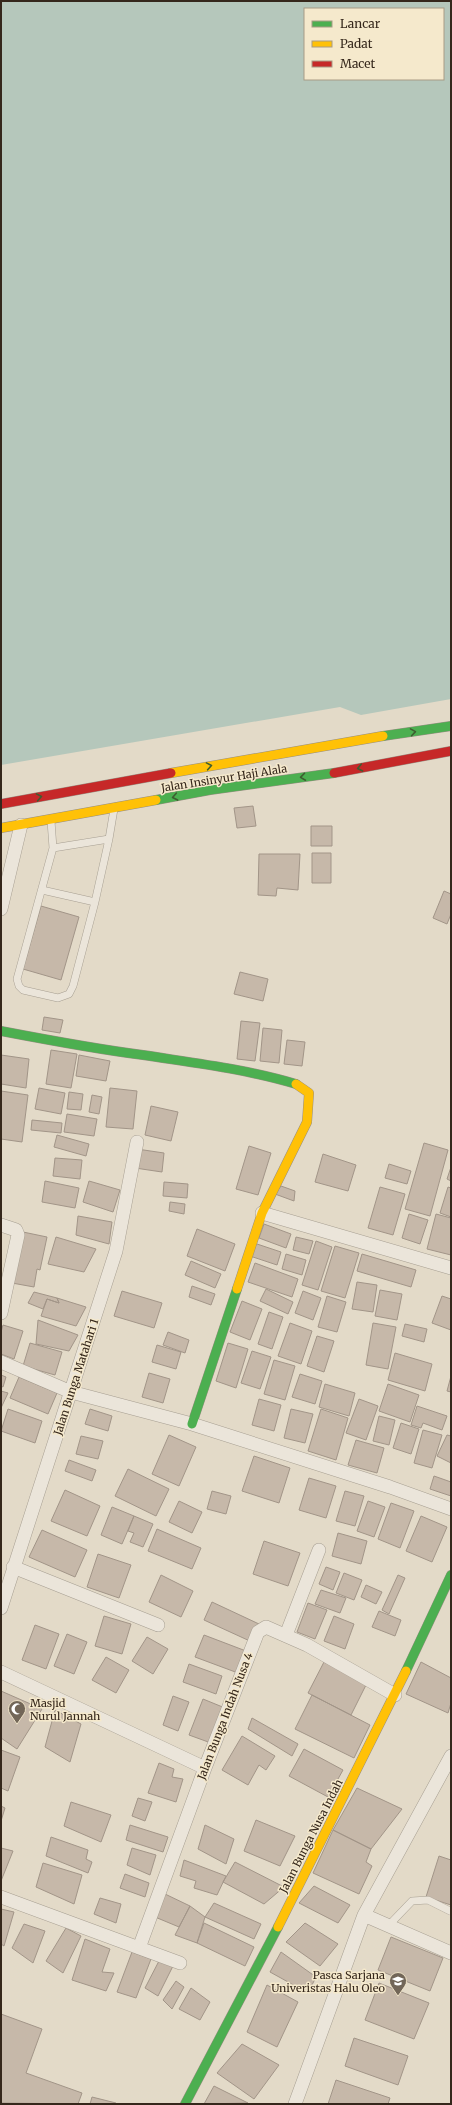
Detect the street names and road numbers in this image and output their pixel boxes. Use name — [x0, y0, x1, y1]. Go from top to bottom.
street label: Jalan Insinyur Haji Alala — [159, 761, 288, 795]
street label: Jalan Bunga Matahari 1 — [50, 1317, 101, 1438]
street label: Jalan Bunga Indah Nusa 4 — [194, 1650, 256, 1783]
street label: Jalan Bunga Nusa Indah — [276, 1776, 346, 1896]

